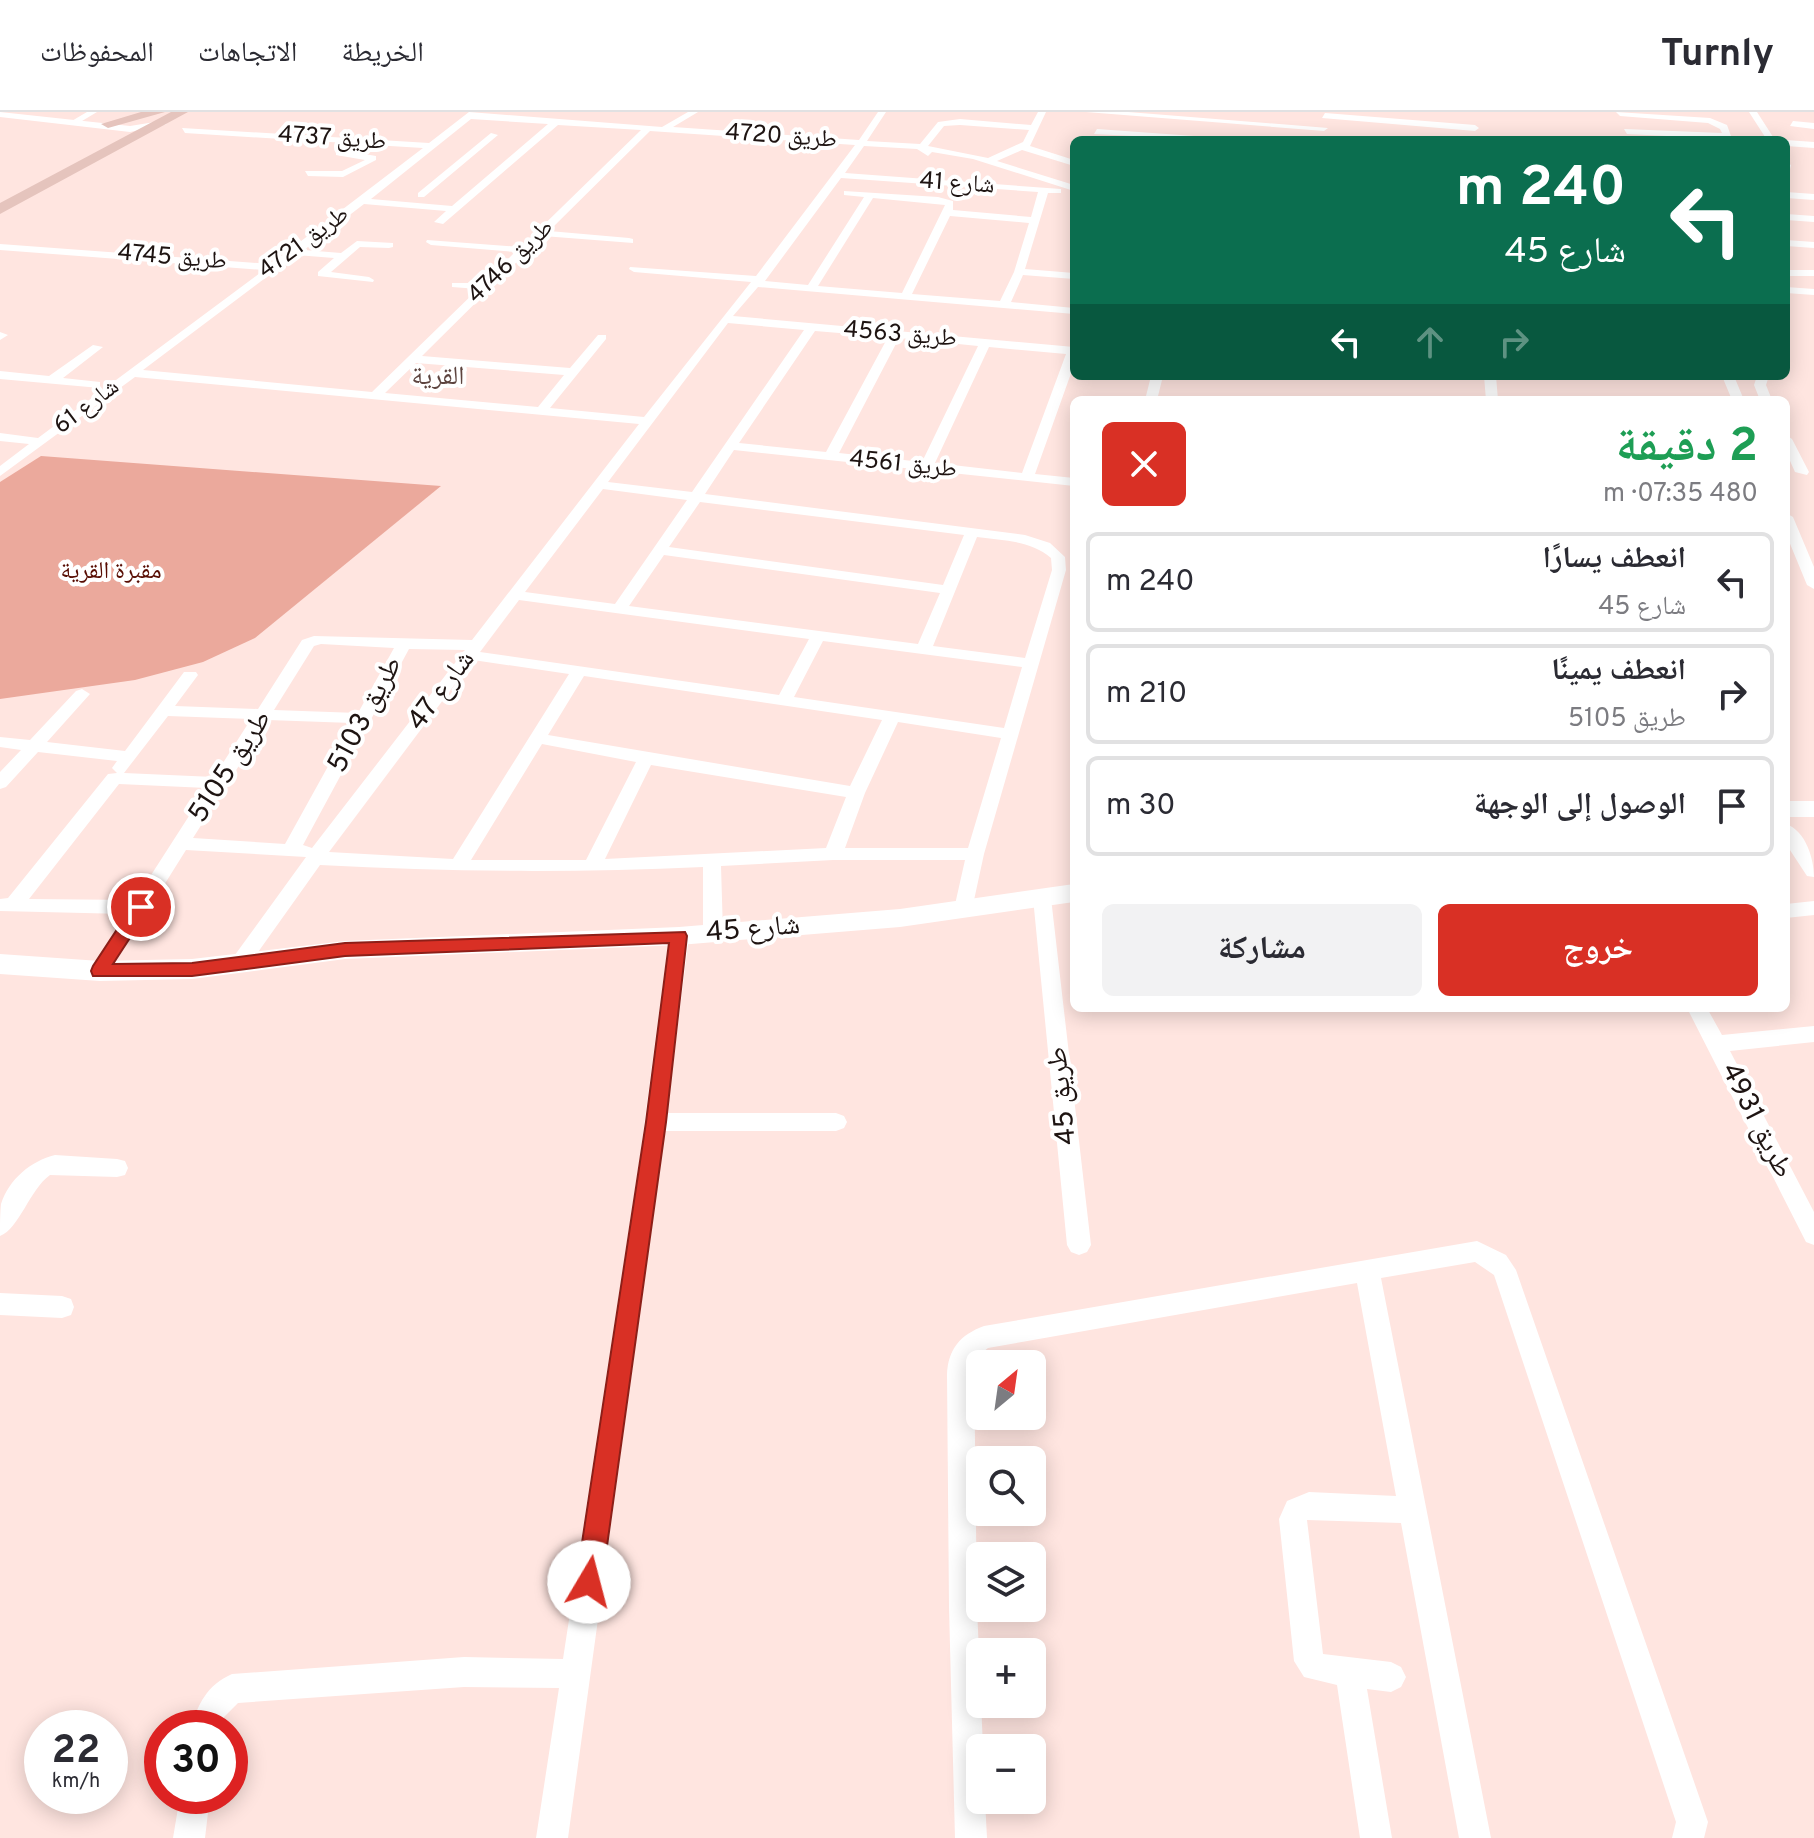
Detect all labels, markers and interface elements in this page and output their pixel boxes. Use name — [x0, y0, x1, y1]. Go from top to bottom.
text: Turnly — [1661, 31, 1774, 80]
text: المحفوظات — [40, 36, 154, 72]
text: الاتجاهات — [198, 36, 297, 72]
text: الخريطة — [341, 36, 424, 72]
street label: طريق 4720 — [724, 118, 838, 156]
street label: طريق 4737 — [277, 120, 387, 158]
text: 240 m — [1456, 155, 1626, 225]
street label: شارع 41 — [918, 166, 996, 202]
icon: left — [1654, 168, 1758, 272]
street label: طريق 4721 — [253, 200, 355, 286]
street label: طريق 4746 — [461, 213, 561, 311]
text: شارع 45 — [1504, 230, 1626, 276]
street label: طريق 4745 — [116, 238, 228, 278]
street label: طريق 4563 — [842, 315, 958, 355]
icon: left — [1324, 320, 1368, 364]
icon: ahead — [1408, 320, 1452, 364]
icon: right — [1492, 320, 1536, 364]
district label: القرية — [412, 361, 464, 394]
street label: شارع 61 — [48, 373, 126, 441]
text: 2 دقيقة — [1616, 418, 1758, 478]
button: close — [1102, 422, 1186, 506]
street label: طريق 4561 — [848, 444, 958, 486]
text: 480 m · 07:35 — [1603, 478, 1758, 511]
text: انعطف يسارًا — [1542, 541, 1686, 578]
park label: مقبرة القرية — [60, 557, 162, 587]
icon: left — [1710, 560, 1754, 604]
text: 240 m — [1106, 564, 1194, 601]
text: شارع 45 — [1598, 591, 1686, 624]
street label: شارع 47 — [400, 644, 484, 738]
street label: طريق 5103 — [320, 651, 412, 779]
text: انعطف يمينًا — [1551, 653, 1686, 690]
icon: right — [1710, 672, 1754, 716]
text: 210 m — [1106, 676, 1187, 713]
text: طريق 5105 — [1568, 703, 1686, 736]
street label: طريق 5105 — [181, 704, 281, 830]
icon: arrive — [1710, 784, 1754, 828]
text: الوصول إلى الوجهة — [1474, 787, 1686, 824]
text: 30 m — [1106, 788, 1176, 825]
pin — [107, 873, 175, 941]
icon: arrive — [119, 885, 163, 929]
button: مشاركة — [1102, 904, 1422, 996]
button: خروج — [1438, 904, 1758, 996]
street label: شارع 45 — [704, 908, 802, 952]
street label: طريق 45 — [1040, 1045, 1086, 1147]
street label: طريق 4931 — [1712, 1057, 1800, 1185]
north arrow — [966, 1350, 1046, 1430]
map controls — [966, 1350, 1046, 1814]
button: search — [966, 1446, 1046, 1526]
position arrow — [547, 1540, 631, 1624]
button: layers — [966, 1542, 1046, 1622]
button: + — [966, 1638, 1046, 1718]
speed limit sign: 30 — [144, 1710, 248, 1814]
text: 22 — [52, 1727, 100, 1777]
button: − — [966, 1734, 1046, 1814]
text: km/h — [52, 1769, 100, 1795]

